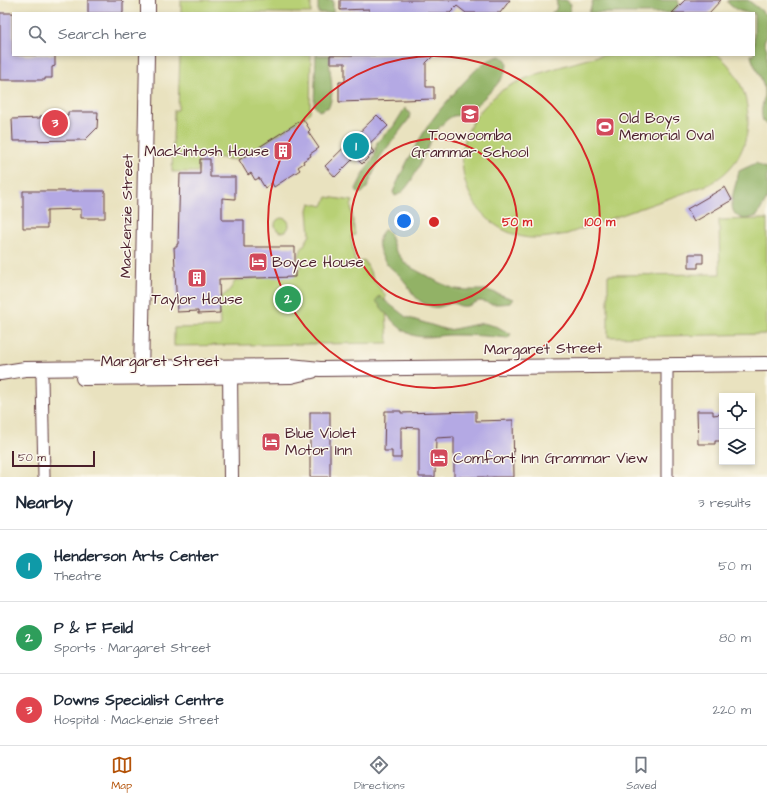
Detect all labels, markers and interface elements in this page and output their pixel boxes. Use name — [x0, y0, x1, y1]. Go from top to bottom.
search box — [12, 12, 755, 56]
icon: search — [26, 23, 48, 45]
text: Search here — [58, 24, 147, 45]
school or university icon: Toowoomba Grammar School — [459, 103, 481, 125]
pin: 3 — [42, 108, 68, 138]
place label: Old Boys Memorial Oval — [619, 108, 714, 146]
sports icon: Old Boys Memorial Oval — [594, 116, 616, 138]
place label: Toowoomba Grammar School — [411, 125, 529, 163]
pin: 1 — [343, 131, 369, 161]
building icon: Mackintosh House — [272, 140, 294, 162]
place label: Mackintosh House — [144, 141, 269, 162]
street label: Mackenzie Street — [115, 154, 139, 278]
your location — [394, 211, 414, 231]
text: 50 m — [502, 214, 533, 231]
text: 100 m — [585, 214, 616, 231]
centre of rings — [427, 215, 441, 229]
hotel icon: Boyce House — [247, 251, 269, 273]
place label: Boyce House — [272, 252, 364, 274]
building icon: Taylor House — [186, 267, 208, 289]
pin: 2 — [275, 284, 301, 314]
place label: Taylor House — [151, 289, 243, 311]
street label: Margaret Street — [484, 337, 602, 362]
street label: Margaret Street — [101, 351, 219, 373]
map controls — [719, 393, 755, 465]
button: locate — [719, 393, 755, 429]
place label: Blue Violet Motor Inn — [285, 423, 356, 461]
button: layers — [719, 429, 755, 465]
hotel icon: Blue Violet Motor Inn — [260, 431, 282, 453]
hotel icon: Comfort Inn Grammar View — [428, 447, 450, 469]
place label: Comfort Inn Grammar View — [453, 448, 648, 469]
scale bar — [12, 449, 95, 468]
text: 50 m — [18, 450, 46, 465]
text: Nearby — [16, 491, 73, 515]
text: 3 results — [698, 494, 751, 512]
text: Henderson Arts Center — [54, 546, 218, 567]
text: 1 — [28, 557, 30, 575]
text: 50 m — [718, 557, 751, 575]
text: Theatre — [54, 567, 102, 585]
text: P & F Feild — [54, 618, 133, 639]
text: 2 — [25, 629, 33, 647]
text: 80 m — [719, 629, 751, 647]
text: Sports · Margaret Street — [54, 639, 211, 657]
text: Downs Specialist Centre — [54, 690, 224, 711]
text: 3 — [26, 701, 32, 719]
text: 220 m — [713, 701, 751, 719]
text: Hospital · Mackenzie Street — [54, 711, 219, 729]
tab: Map — [111, 754, 133, 793]
tab: Directions — [354, 754, 405, 793]
tab: Saved — [626, 754, 656, 793]

